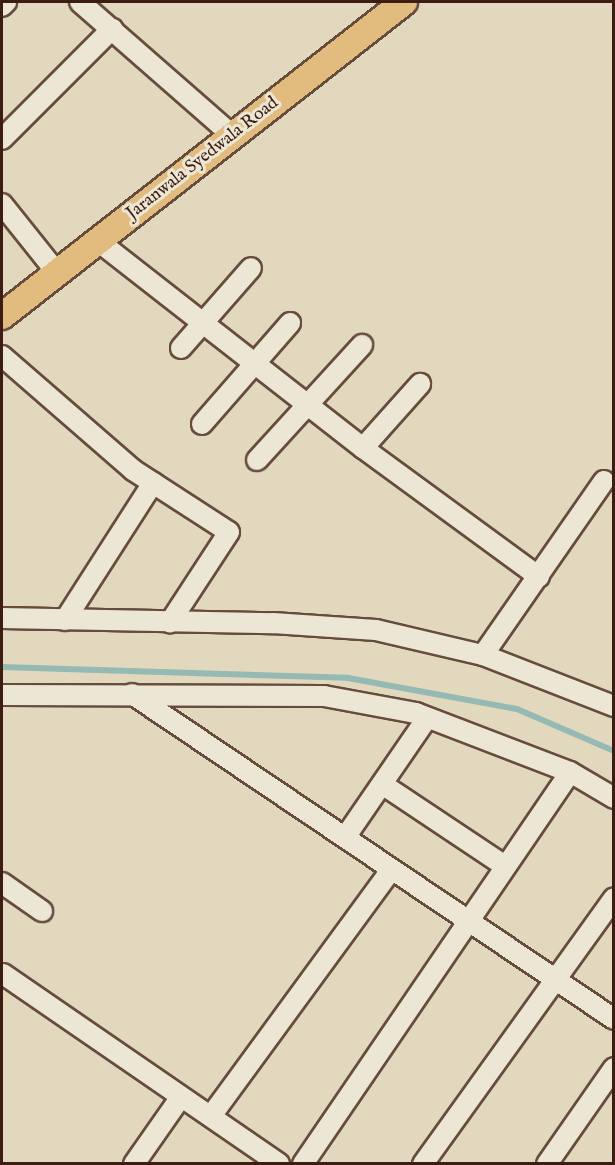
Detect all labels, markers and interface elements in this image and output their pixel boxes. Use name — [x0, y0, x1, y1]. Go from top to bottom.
street label: Jaranwala Syedwala Road — [123, 93, 283, 225]

